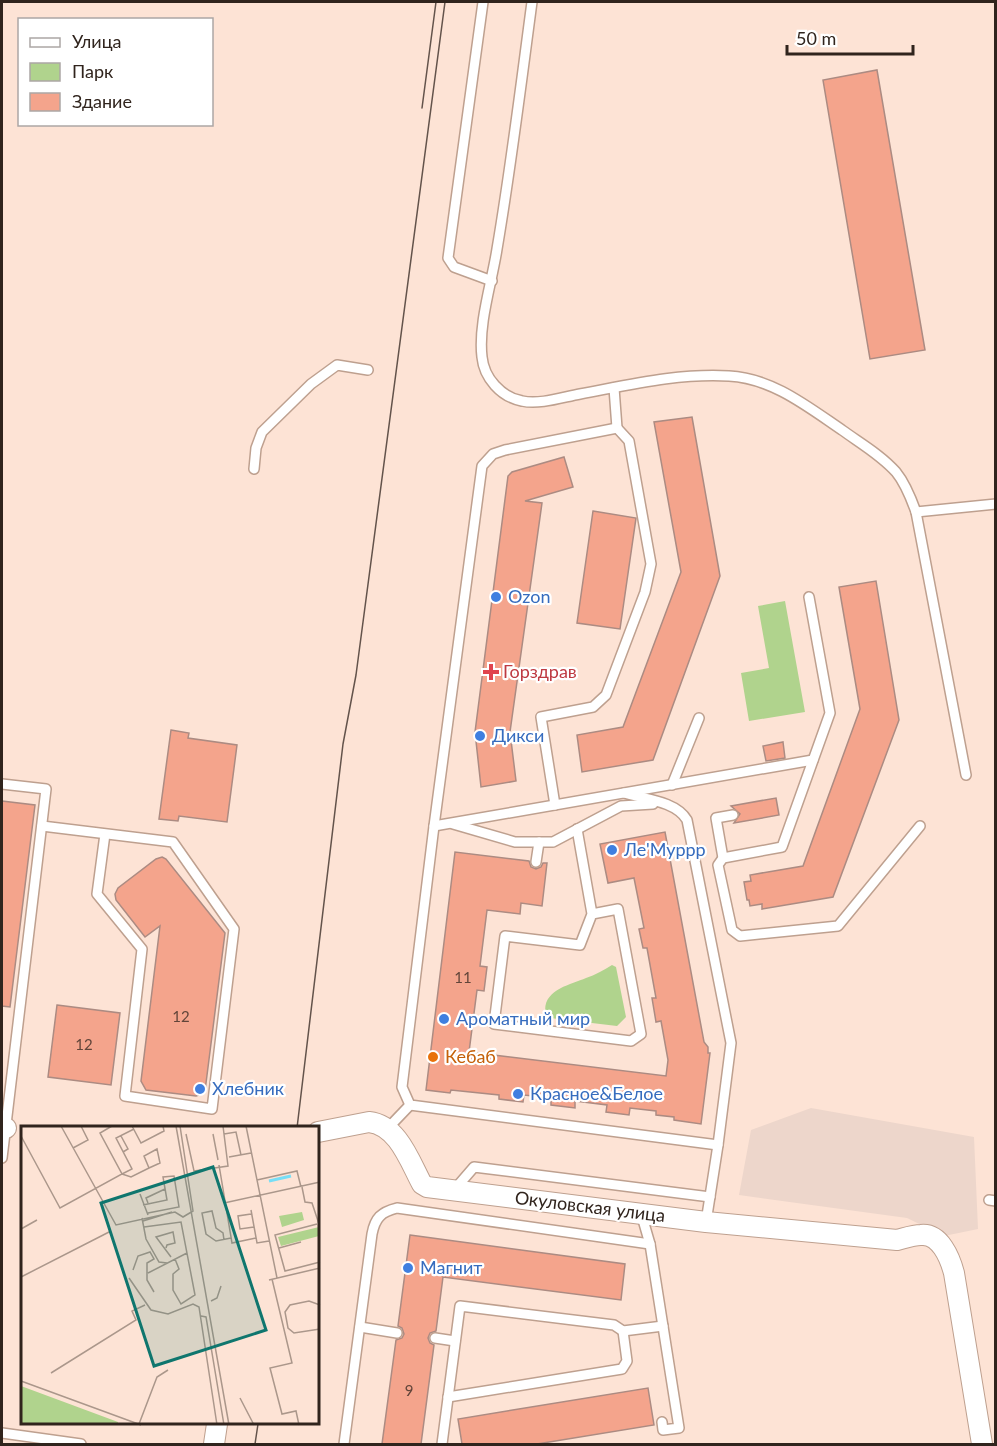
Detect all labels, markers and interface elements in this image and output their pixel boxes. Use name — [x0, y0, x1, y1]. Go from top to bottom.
legend — [18, 18, 213, 126]
scale bar — [787, 18, 913, 56]
text: 50 m — [796, 27, 836, 49]
text: Улица — [72, 30, 122, 52]
text: Парк — [72, 60, 114, 82]
text: Здание — [72, 90, 132, 112]
place label: Ozon — [508, 585, 550, 607]
marker: Ozon — [489, 590, 503, 604]
place label: Горздрав — [503, 660, 577, 682]
marker: Горздрав — [484, 665, 498, 679]
place label: Дикси — [492, 724, 544, 746]
marker: Дикси — [473, 729, 487, 743]
place label: Ле'Муррр — [623, 838, 706, 860]
marker: Ле'Муррр — [605, 843, 619, 857]
house number: 11 — [454, 968, 472, 986]
house number: 12 — [172, 1007, 190, 1025]
place label: Ароматный мир — [456, 1007, 590, 1029]
marker: Ароматный мир — [437, 1012, 451, 1026]
house number: 12 — [75, 1035, 93, 1053]
place label: Кебаб — [445, 1045, 496, 1067]
marker: Кебаб — [426, 1050, 440, 1064]
place label: Хлебник — [212, 1077, 285, 1099]
marker: Хлебник — [193, 1082, 207, 1096]
place label: Красное&Белое — [530, 1082, 663, 1104]
marker: Красное&Белое — [511, 1087, 525, 1101]
inset map — [21, 1126, 320, 1425]
street label: Окуловская улица — [514, 1186, 666, 1226]
place label: Магнит — [420, 1256, 482, 1278]
marker: Магнит — [401, 1261, 415, 1275]
house number: 9 — [405, 1381, 413, 1399]

